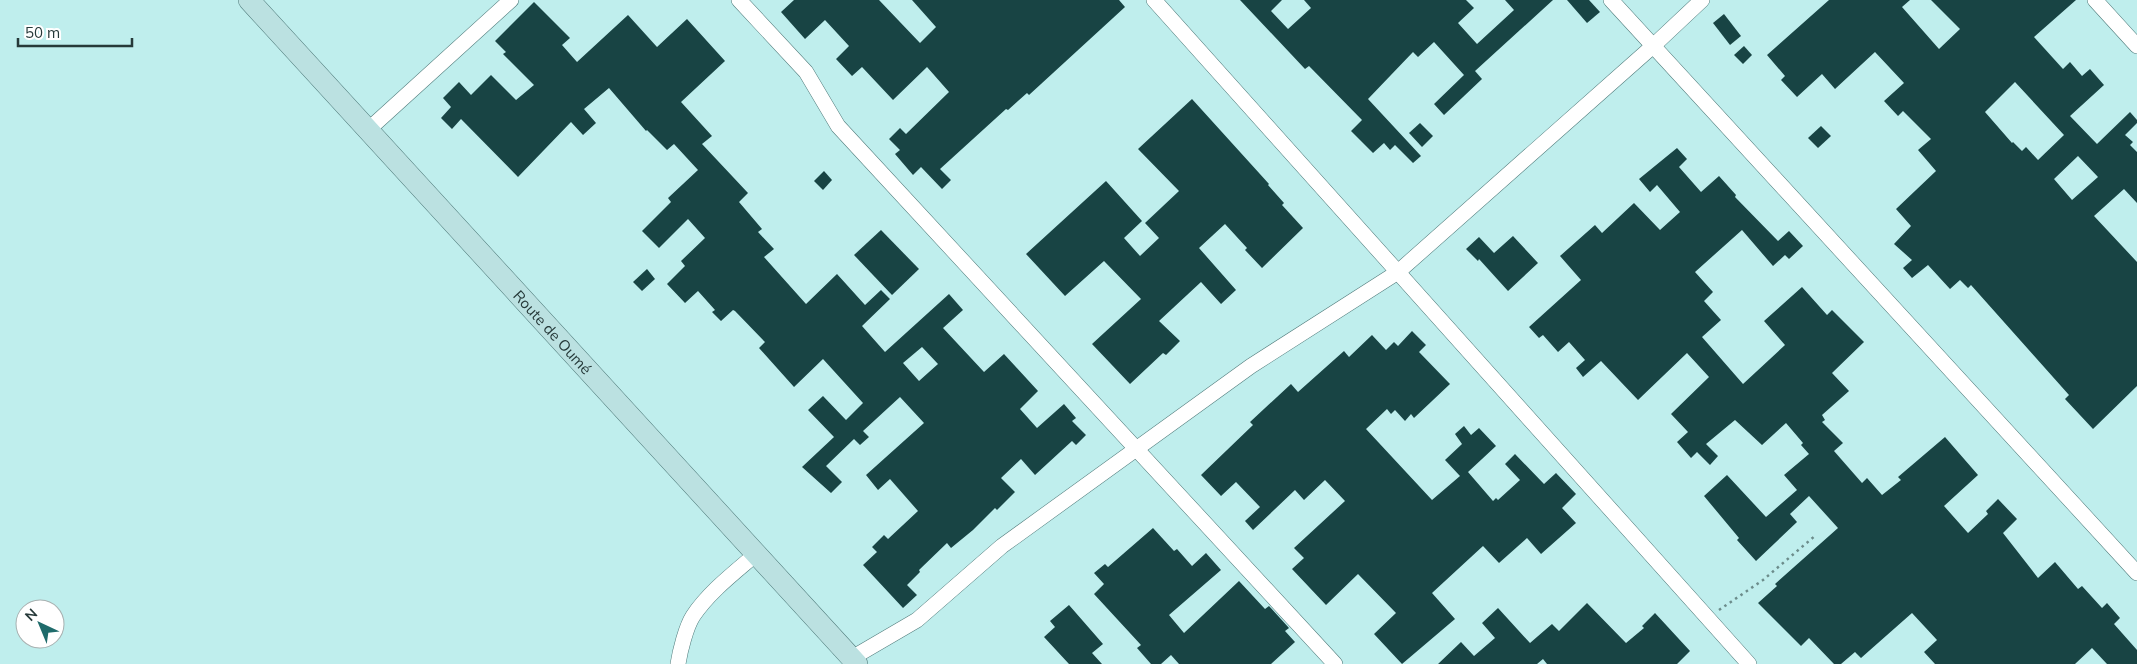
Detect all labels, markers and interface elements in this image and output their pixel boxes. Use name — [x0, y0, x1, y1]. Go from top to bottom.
scale bar — [18, 15, 131, 47]
text: 50 m — [25, 23, 60, 42]
street label: Route de Oumé — [510, 286, 596, 378]
north arrow — [15, 599, 65, 649]
text: N — [21, 605, 41, 625]

